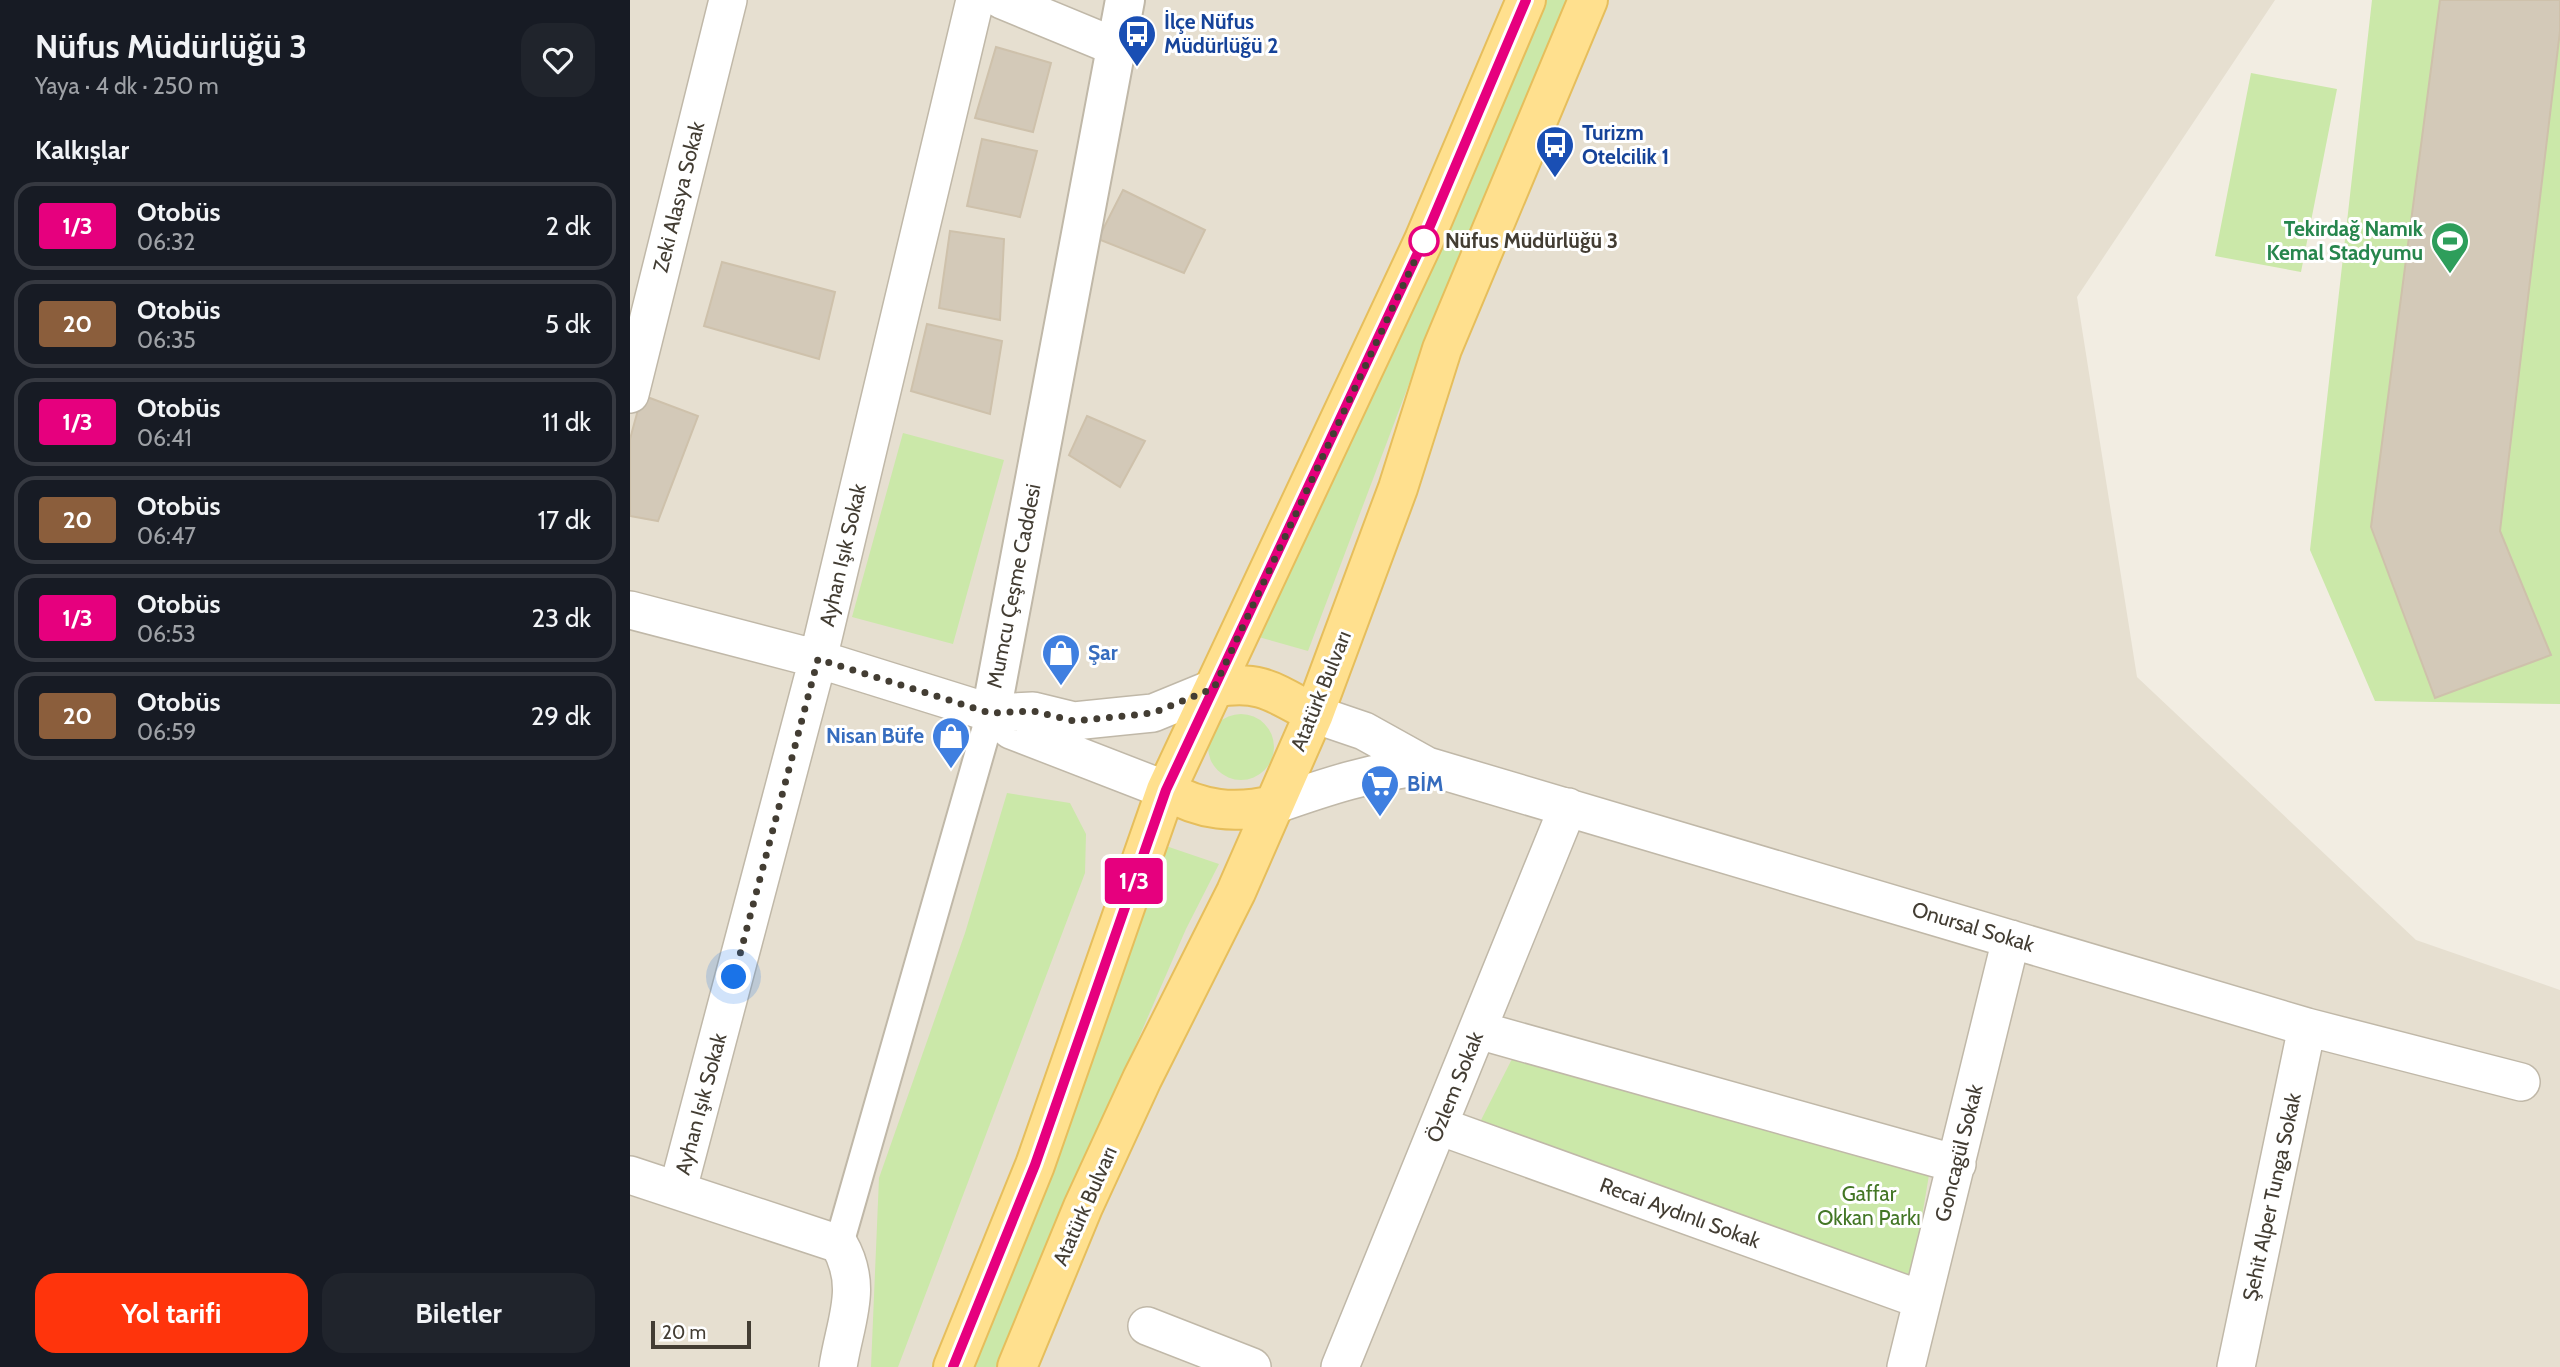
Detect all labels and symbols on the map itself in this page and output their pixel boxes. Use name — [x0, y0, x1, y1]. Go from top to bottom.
place label: İlçe Nüfus Müdürlüğü 2 — [1164, 9, 1278, 58]
bus stop icon: İlçe Nüfus Müdürlüğü 2 — [1116, 13, 1158, 68]
street label: Zeki Alasya Sokak — [648, 118, 709, 275]
place label: Turizm Otelcilik 1 — [1582, 120, 1669, 169]
bus stop icon: Turizm Otelcilik 1 — [1534, 124, 1576, 179]
place label: Tekirdağ Namık Kemal Stadyumu — [2267, 216, 2424, 265]
sports icon: Tekirdağ Namık Kemal Stadyumu — [2429, 220, 2471, 275]
marker: Nüfus Müdürlüğü 3 — [1409, 226, 1439, 256]
place label: Nüfus Müdürlüğü 3 — [1445, 228, 1618, 253]
street label: Ayhan Işık Sokak — [814, 480, 871, 629]
street label: Mumcu Çeşme Caddesi — [981, 482, 1046, 690]
street label: Atatürk Bulvarı — [1285, 627, 1356, 755]
shop icon: Şar — [1040, 632, 1082, 687]
place label: Şar — [1088, 640, 1118, 665]
shop icon: Nisan Büfe — [930, 715, 972, 770]
place label: Nisan Büfe — [826, 723, 924, 748]
supermarket icon: BİM — [1359, 763, 1401, 818]
place label: BİM — [1407, 771, 1444, 796]
line badge: 1/3 — [1094, 858, 1174, 904]
street label: Onursal Sokak — [1909, 896, 2038, 957]
your location — [716, 959, 751, 994]
street label: Özlem Sokak — [1421, 1027, 1488, 1146]
street label: Ayhan Işık Sokak — [670, 1030, 732, 1178]
street label: Goncagül Sokak — [1929, 1081, 1988, 1224]
street label: Şehit Alper Tunga Sokak — [2237, 1090, 2306, 1303]
street label: Atatürk Bulvarı — [1047, 1142, 1122, 1269]
street label: Recai Aydınlı Sokak — [1597, 1172, 1764, 1253]
park label: Gaffar Okkan Parkı — [1817, 1181, 1921, 1230]
scale bar — [651, 1318, 751, 1350]

